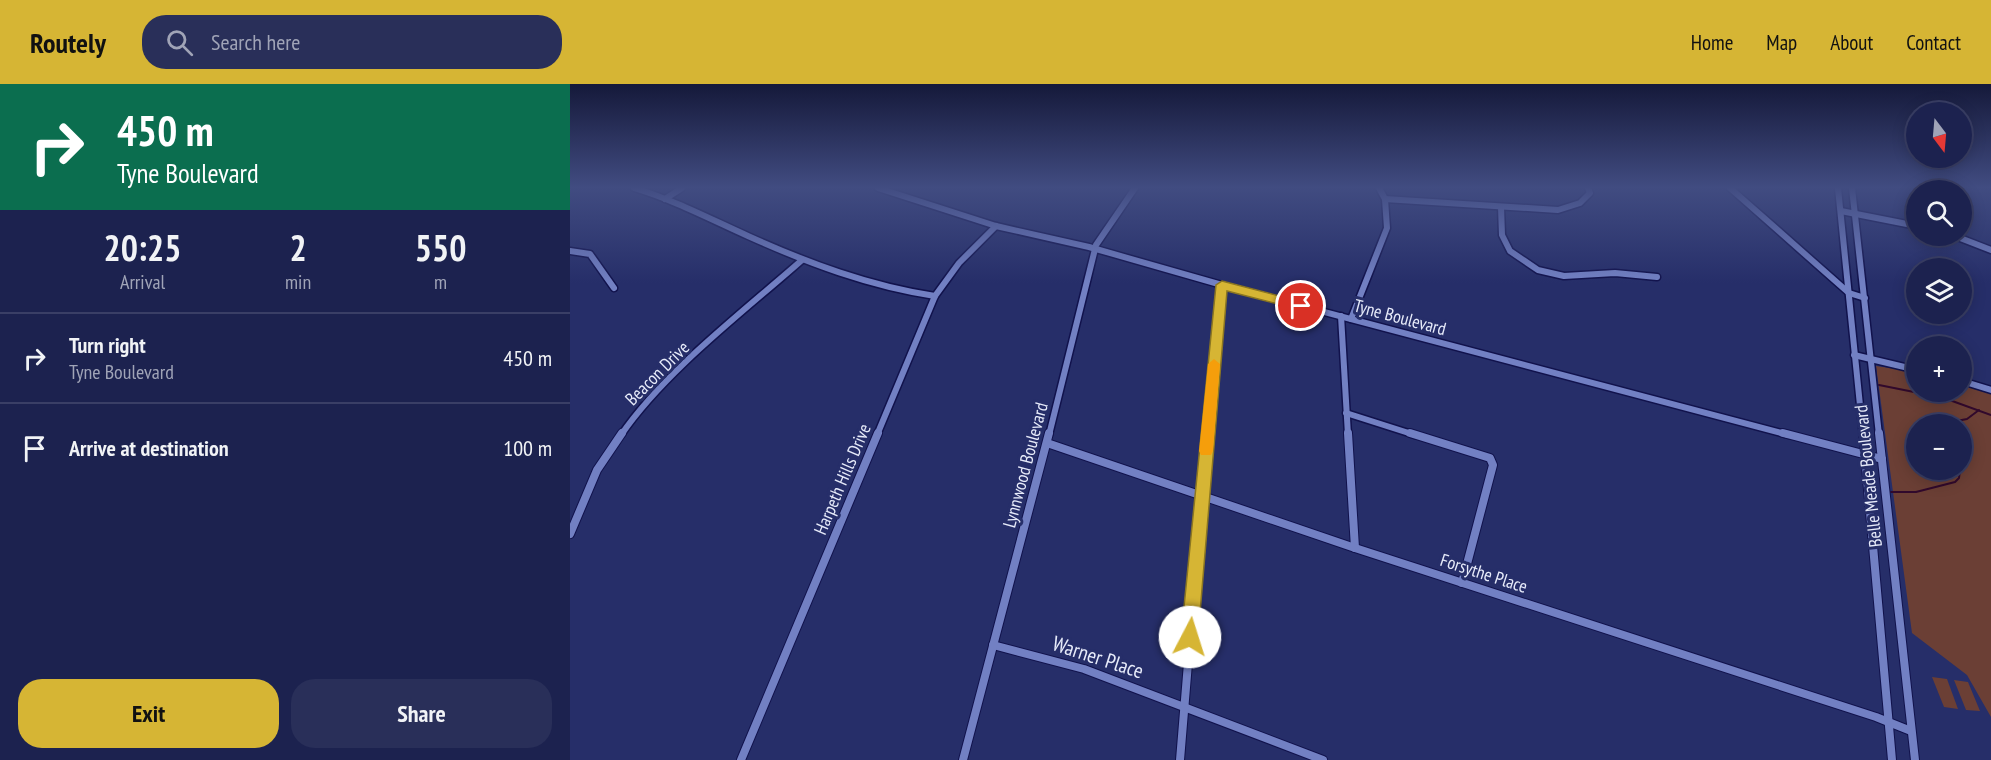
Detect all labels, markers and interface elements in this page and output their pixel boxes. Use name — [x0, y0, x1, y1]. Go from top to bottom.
search box — [142, 15, 562, 69]
text: Routely — [30, 24, 106, 61]
icon: search — [163, 26, 196, 59]
text: Search here — [211, 28, 300, 56]
text: Home — [1691, 29, 1733, 56]
text: Map — [1766, 29, 1797, 56]
text: About — [1830, 29, 1873, 56]
text: Contact — [1906, 29, 1961, 56]
north arrow — [1906, 102, 1972, 168]
map controls — [1906, 102, 1972, 480]
text: 450 m — [117, 103, 214, 158]
icon: right — [18, 108, 96, 186]
text: Tyne Boulevard — [117, 156, 259, 190]
button: search — [1906, 180, 1972, 246]
text: 20:25 — [104, 224, 181, 271]
text: 2 — [289, 224, 307, 271]
text: 550 — [415, 224, 466, 271]
button: layers — [1906, 258, 1972, 324]
text: Arrival — [120, 269, 165, 295]
text: min — [285, 269, 311, 295]
text: m — [434, 269, 447, 295]
pin — [1275, 280, 1326, 331]
icon: arrive — [1284, 289, 1317, 322]
street label: Tyne Boulevard — [1351, 294, 1449, 340]
text: Turn right — [69, 331, 146, 359]
street label: Beacon Drive — [620, 336, 694, 410]
button: + — [1906, 336, 1972, 402]
icon: right — [18, 342, 51, 375]
text: 450 m — [503, 344, 552, 372]
text: Tyne Boulevard — [69, 359, 174, 385]
street label: Lynnwood Boulevard — [997, 400, 1053, 530]
street label: Belle Meade Boulevard — [1849, 404, 1887, 548]
button: − — [1906, 414, 1972, 480]
street label: Harpeth Hills Drive — [808, 420, 876, 538]
icon: arrive — [18, 432, 51, 465]
text: Arrive at destination — [69, 434, 229, 462]
text: 100 m — [503, 434, 552, 462]
street label: Forsythe Place — [1438, 548, 1530, 598]
position arrow — [1158, 605, 1222, 669]
street label: Warner Place — [1049, 630, 1147, 684]
button: Exit — [18, 679, 279, 748]
button: Share — [291, 679, 552, 748]

